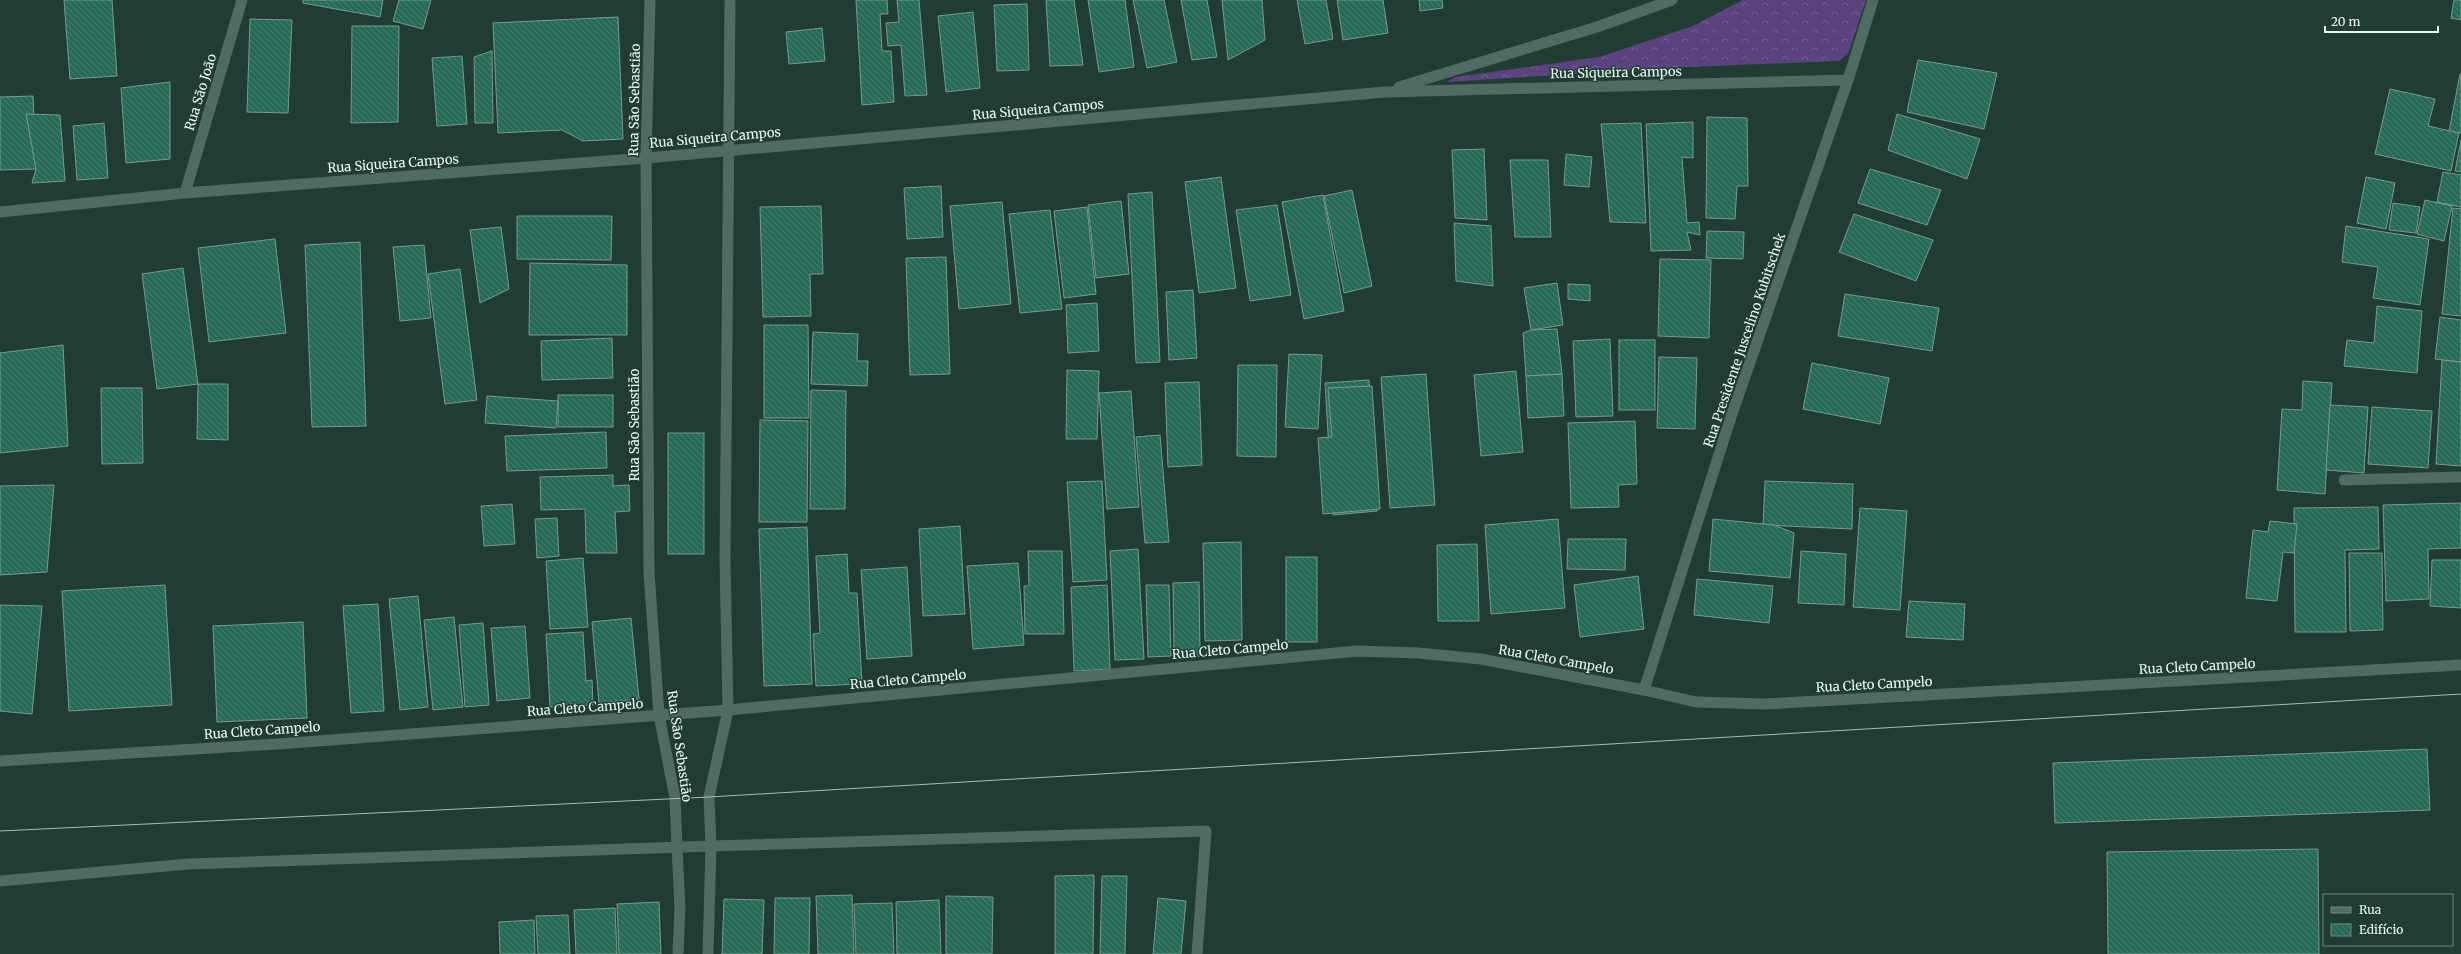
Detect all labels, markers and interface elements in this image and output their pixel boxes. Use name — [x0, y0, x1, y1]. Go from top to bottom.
scale bar — [2325, 8, 2438, 34]
text: 20 m — [2331, 14, 2360, 29]
street label: Rua São Sebastião — [625, 43, 644, 156]
street label: Rua São João — [181, 51, 220, 133]
street label: Rua Siqueira Campos — [1550, 63, 1682, 82]
street label: Rua Siqueira Campos — [972, 95, 1104, 124]
street label: Rua Siqueira Campos — [649, 123, 781, 152]
street label: Rua Siqueira Campos — [327, 150, 459, 177]
street label: Rua Presidente Juscelino Kubitschek — [1700, 230, 1789, 450]
street label: Rua São Sebastião — [626, 368, 643, 481]
street label: Rua Cleto Campelo — [1171, 636, 1289, 663]
street label: Rua Cleto Campelo — [1497, 641, 1615, 678]
street label: Rua Cleto Campelo — [2138, 655, 2256, 678]
street label: Rua Cleto Campelo — [849, 666, 967, 693]
street label: Rua Cleto Campelo — [1815, 673, 1933, 696]
street label: Rua São Sebastião — [663, 689, 696, 803]
street label: Rua Cleto Campelo — [526, 695, 644, 720]
street label: Rua Cleto Campelo — [203, 718, 321, 743]
legend — [2323, 894, 2453, 946]
text: Rua — [2359, 902, 2382, 917]
text: Edifício — [2359, 922, 2403, 937]

